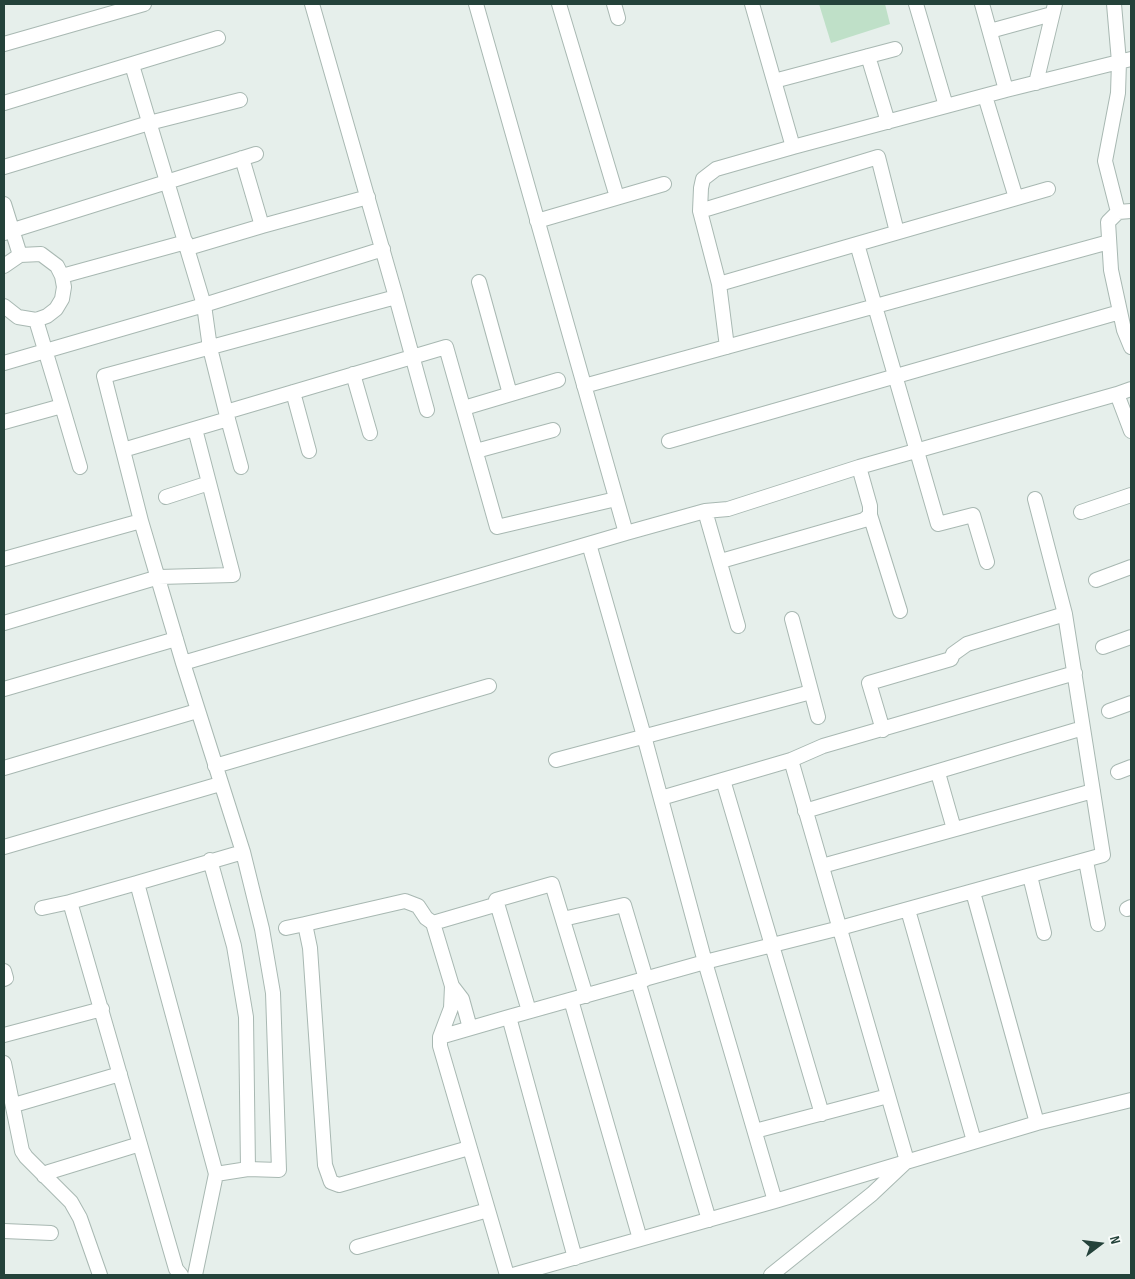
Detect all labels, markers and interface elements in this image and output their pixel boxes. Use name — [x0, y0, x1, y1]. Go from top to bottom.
north arrow — [1075, 1219, 1125, 1269]
text: N — [1106, 1234, 1124, 1246]

